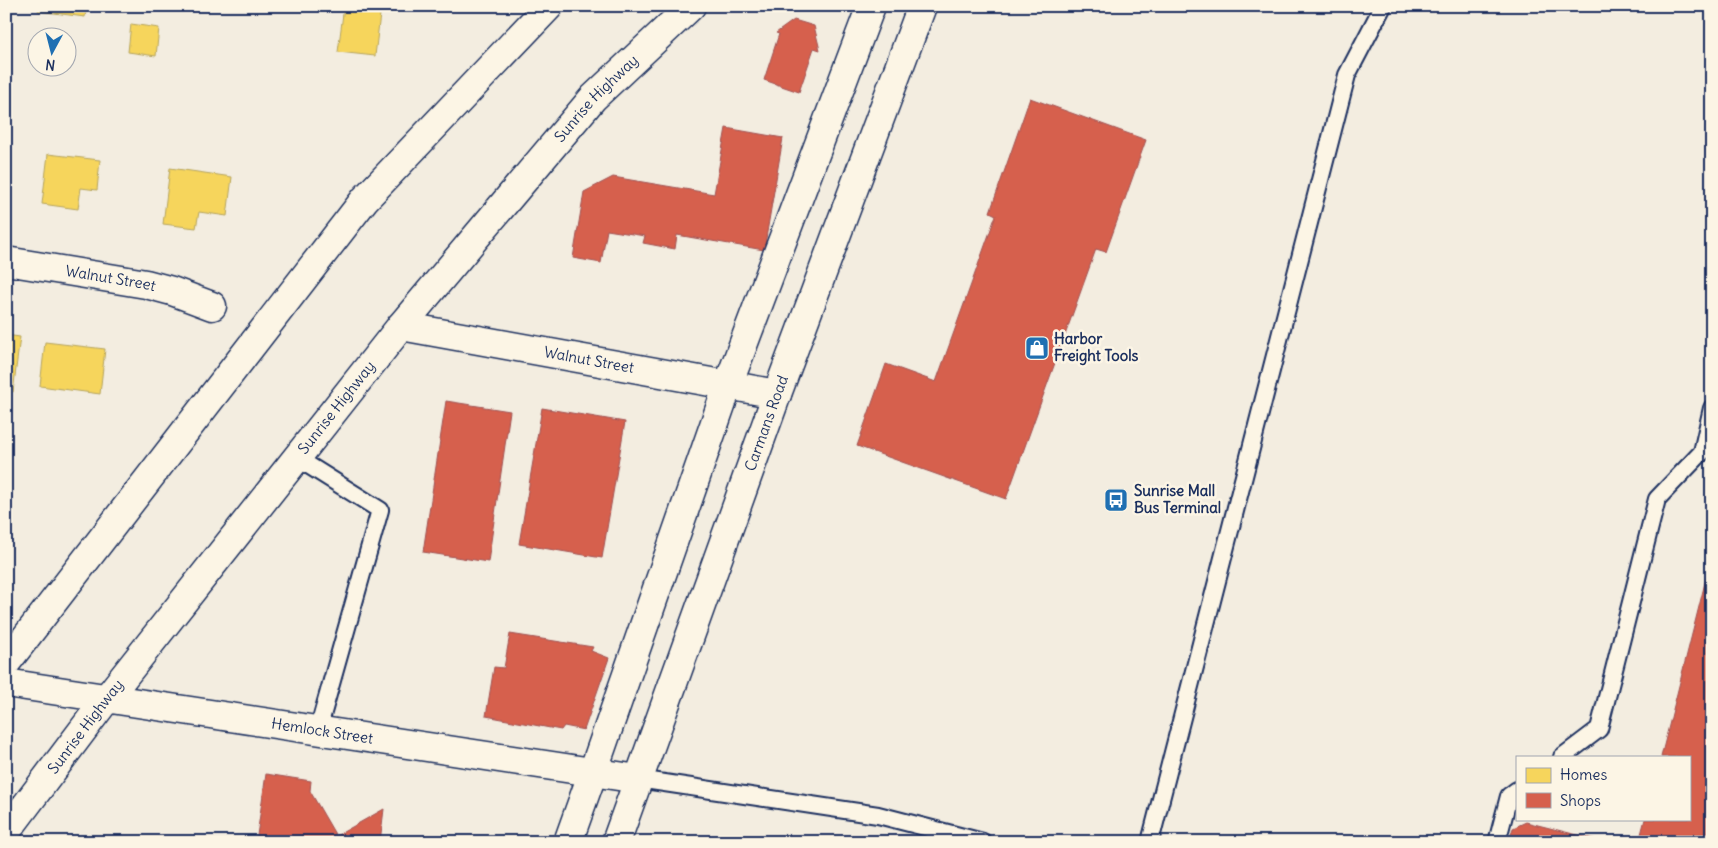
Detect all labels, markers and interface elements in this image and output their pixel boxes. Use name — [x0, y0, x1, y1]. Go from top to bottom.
north arrow — [28, 28, 78, 78]
street label: Sunrise Highway — [550, 50, 642, 146]
text: N — [45, 55, 56, 74]
street label: Walnut Street — [64, 261, 158, 295]
place label: Harbor Freight Tools — [1054, 329, 1139, 366]
shop icon: Harbor Freight Tools — [1024, 335, 1050, 361]
street label: Walnut Street — [542, 342, 636, 377]
street label: Sunrise Highway — [293, 357, 379, 458]
street label: Carmans Road — [740, 372, 792, 474]
place label: Sunrise Mall Bus Terminal — [1134, 481, 1221, 517]
bus stop icon: Sunrise Mall Bus Terminal — [1103, 487, 1129, 513]
street label: Sunrise Highway — [43, 675, 127, 777]
street label: Hemlock Street — [270, 713, 375, 748]
legend — [1516, 756, 1690, 820]
text: Homes — [1560, 765, 1607, 784]
text: Shops — [1560, 791, 1601, 810]

